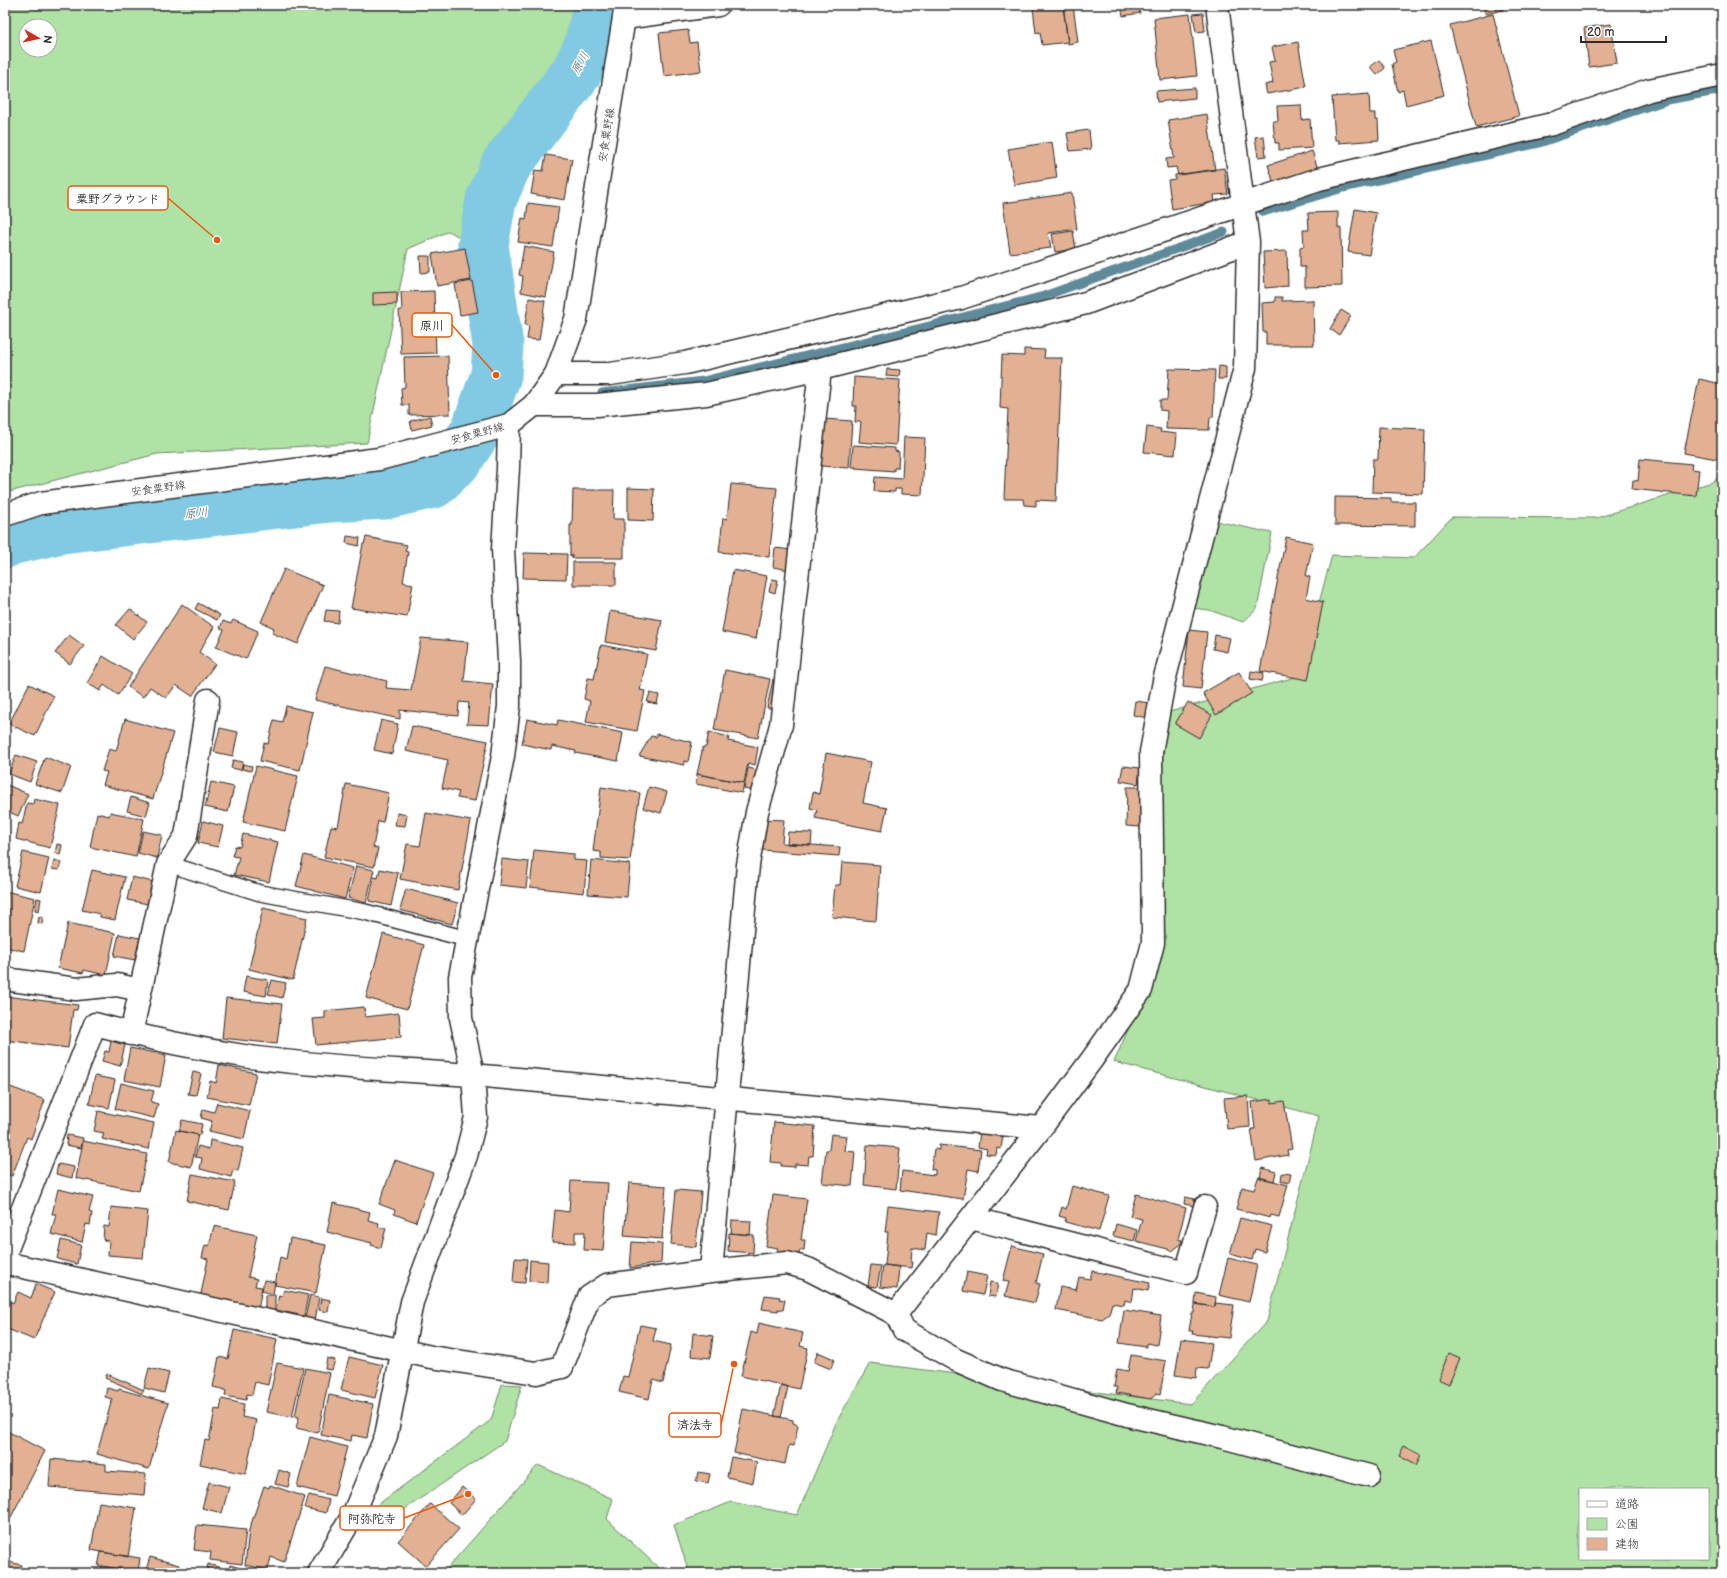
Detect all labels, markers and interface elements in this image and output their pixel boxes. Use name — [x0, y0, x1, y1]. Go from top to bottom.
north arrow — [18, 18, 58, 58]
scale bar — [1581, 18, 1666, 44]
text: 20 m — [1587, 25, 1614, 40]
text: N — [40, 34, 54, 44]
water label: 原川 — [568, 49, 593, 77]
street label: 安食粟野線 — [596, 107, 617, 163]
callout: 粟野グラウンド — [68, 186, 168, 210]
text: 粟野グラウンド — [76, 192, 160, 207]
callout: 原川 — [412, 313, 452, 337]
text: 原川 — [420, 319, 444, 334]
street label: 安食粟野線 — [449, 420, 505, 447]
street label: 安食粟野線 — [130, 478, 186, 499]
water label: 原川 — [183, 505, 209, 522]
callout: 済法寺 — [669, 1413, 721, 1437]
text: 済法寺 — [677, 1418, 713, 1433]
legend — [1579, 1488, 1709, 1560]
text: 道路 — [1615, 1497, 1639, 1512]
callout: 阿弥陀寺 — [340, 1506, 404, 1530]
text: 阿弥陀寺 — [348, 1512, 396, 1527]
text: 公園 — [1615, 1517, 1639, 1532]
text: 建物 — [1615, 1537, 1639, 1552]

